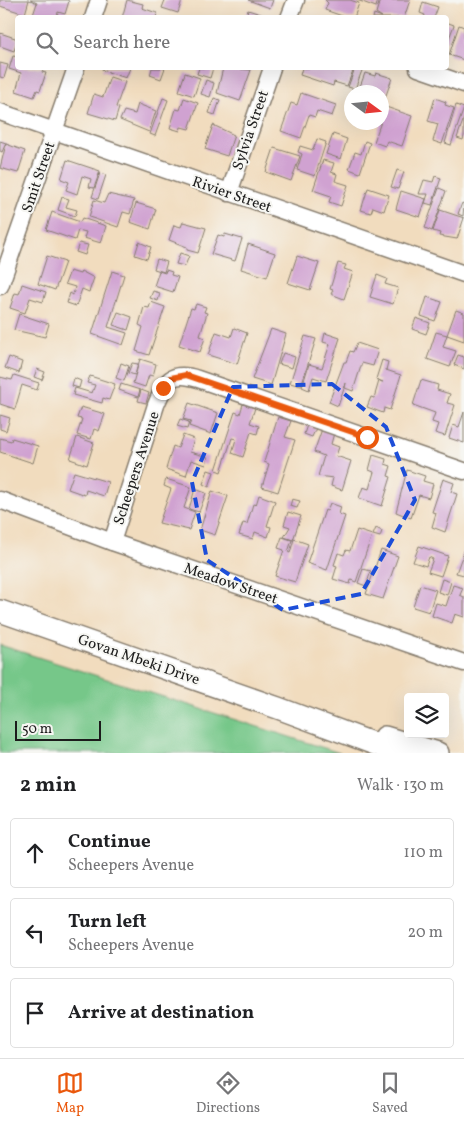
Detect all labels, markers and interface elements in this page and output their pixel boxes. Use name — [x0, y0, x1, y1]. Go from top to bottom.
search box — [15, 15, 449, 70]
icon: search — [33, 29, 61, 57]
text: Search here — [73, 30, 170, 56]
north arrow — [344, 85, 389, 130]
street label: Sylvia Street — [228, 88, 275, 173]
street label: Smit Street — [18, 139, 61, 216]
street label: Rivier Street — [189, 172, 274, 219]
route end — [152, 377, 175, 400]
street label: Scheepers Avenue — [109, 409, 166, 528]
route start — [356, 426, 379, 449]
street label: Meadow Street — [181, 559, 280, 610]
street label: Govan Mbeki Drive — [75, 630, 202, 691]
map controls — [404, 693, 449, 738]
button: layers — [404, 693, 449, 738]
scale bar — [15, 718, 101, 741]
text: 50 m — [22, 720, 52, 739]
text: 2 min — [20, 771, 77, 800]
text: Walk · 130 m — [357, 775, 444, 797]
text: Continue — [68, 829, 151, 855]
icon: ahead — [21, 839, 49, 867]
text: 110 m — [404, 842, 443, 864]
text: Scheepers Avenue — [68, 855, 194, 877]
text: Turn left — [68, 909, 147, 935]
icon: left — [21, 919, 49, 947]
text: 20 m — [408, 922, 443, 944]
text: Scheepers Avenue — [68, 935, 194, 957]
icon: arrive — [21, 999, 49, 1027]
text: Arrive at destination — [68, 1000, 254, 1026]
tab: Map — [56, 1069, 84, 1118]
tab: Directions — [196, 1069, 260, 1118]
tab: Saved — [372, 1069, 408, 1118]

